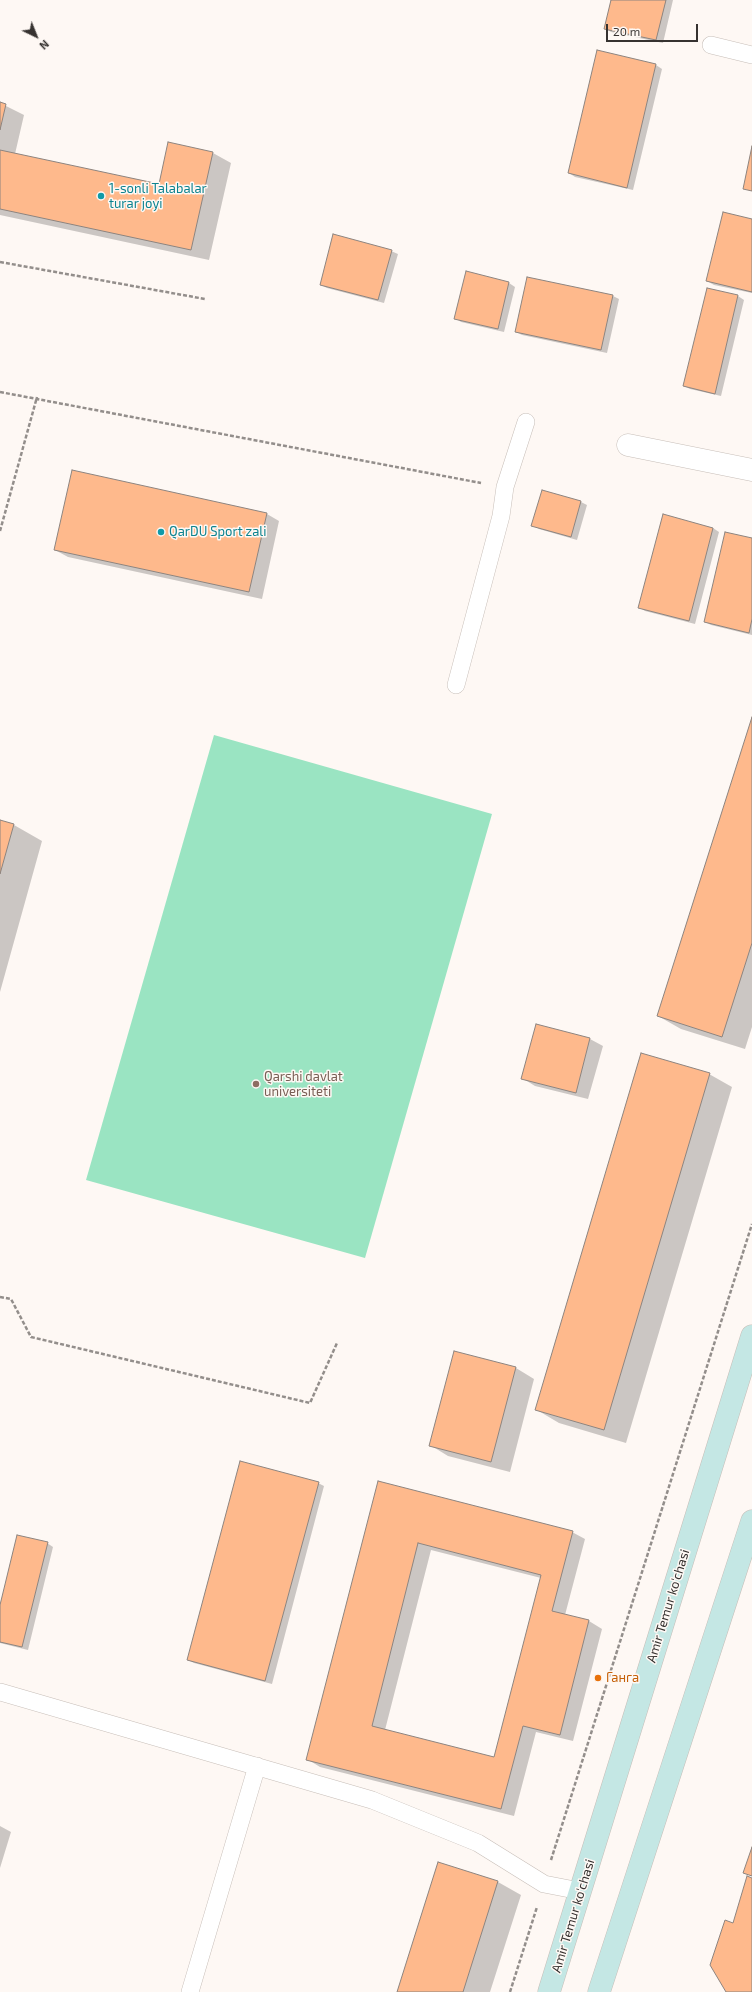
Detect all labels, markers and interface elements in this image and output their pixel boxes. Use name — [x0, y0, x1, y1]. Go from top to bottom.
north arrow — [16, 16, 56, 56]
scale bar — [608, 16, 700, 42]
text: 20 m — [613, 24, 640, 38]
text: N — [37, 38, 52, 53]
place label: 1-sonli Talabalar turar joyi — [109, 181, 207, 212]
marker: 1-sonli Talabalar turar joyi — [96, 191, 106, 201]
place label: QarDU Sport zali — [169, 524, 266, 540]
marker: QarDU Sport zali — [156, 527, 166, 537]
place label: Qarshi davlat universiteti — [264, 1069, 343, 1100]
marker: Qarshi davlat universiteti — [251, 1079, 261, 1089]
street label: Amir Temur ko'chasi — [643, 1547, 693, 1665]
place label: Ганга — [606, 1670, 639, 1686]
marker: Ганга — [593, 1673, 603, 1683]
street label: Amir Temur ko'chasi — [548, 1857, 598, 1975]

